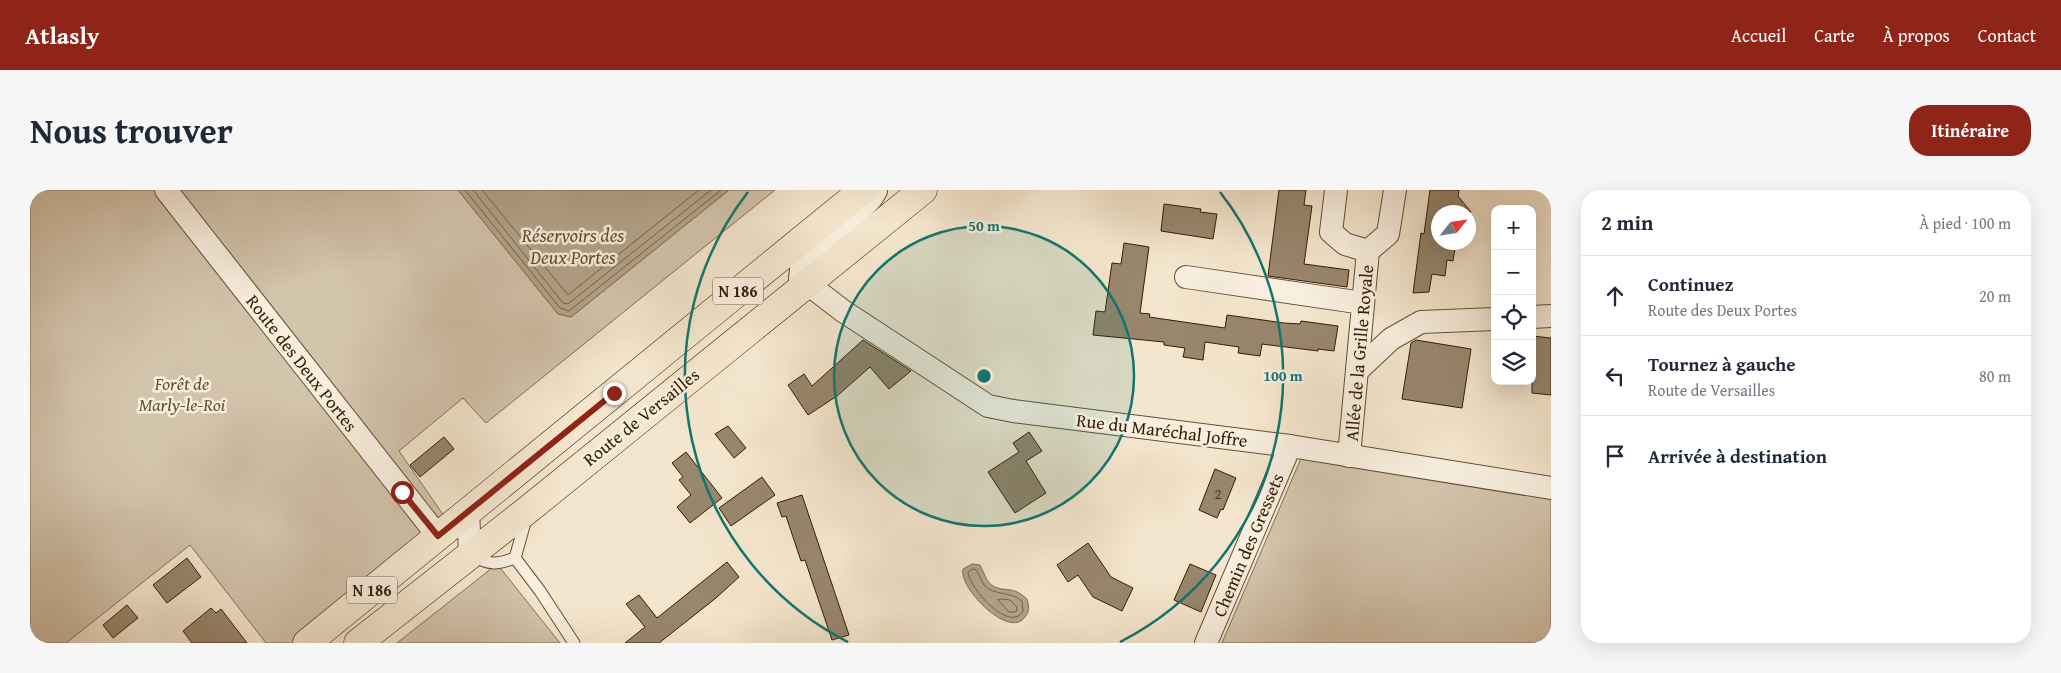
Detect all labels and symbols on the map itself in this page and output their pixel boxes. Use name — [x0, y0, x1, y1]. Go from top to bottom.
north arrow — [1431, 205, 1476, 250]
text: 50 m — [968, 215, 1000, 236]
water label: Réservoirs des Deux Portes — [521, 221, 624, 271]
street label: Allée de la Grille Royale — [1338, 264, 1380, 442]
road number: N 186 — [713, 278, 763, 304]
street label: Route des Deux Portes — [240, 289, 364, 437]
street label: Route de Versailles — [577, 361, 705, 473]
text: 100 m — [1263, 365, 1303, 386]
centre of rings — [975, 367, 993, 385]
park label: Forêt de Marly-le-Roi — [139, 370, 226, 418]
route end — [603, 382, 626, 405]
street label: Rue du Maréchal Joffre — [1075, 406, 1249, 454]
street label: Chemin des Gressets — [1206, 469, 1290, 621]
route start — [391, 481, 414, 504]
house number: 2 — [1214, 483, 1222, 504]
road number: N 186 — [347, 576, 397, 604]

